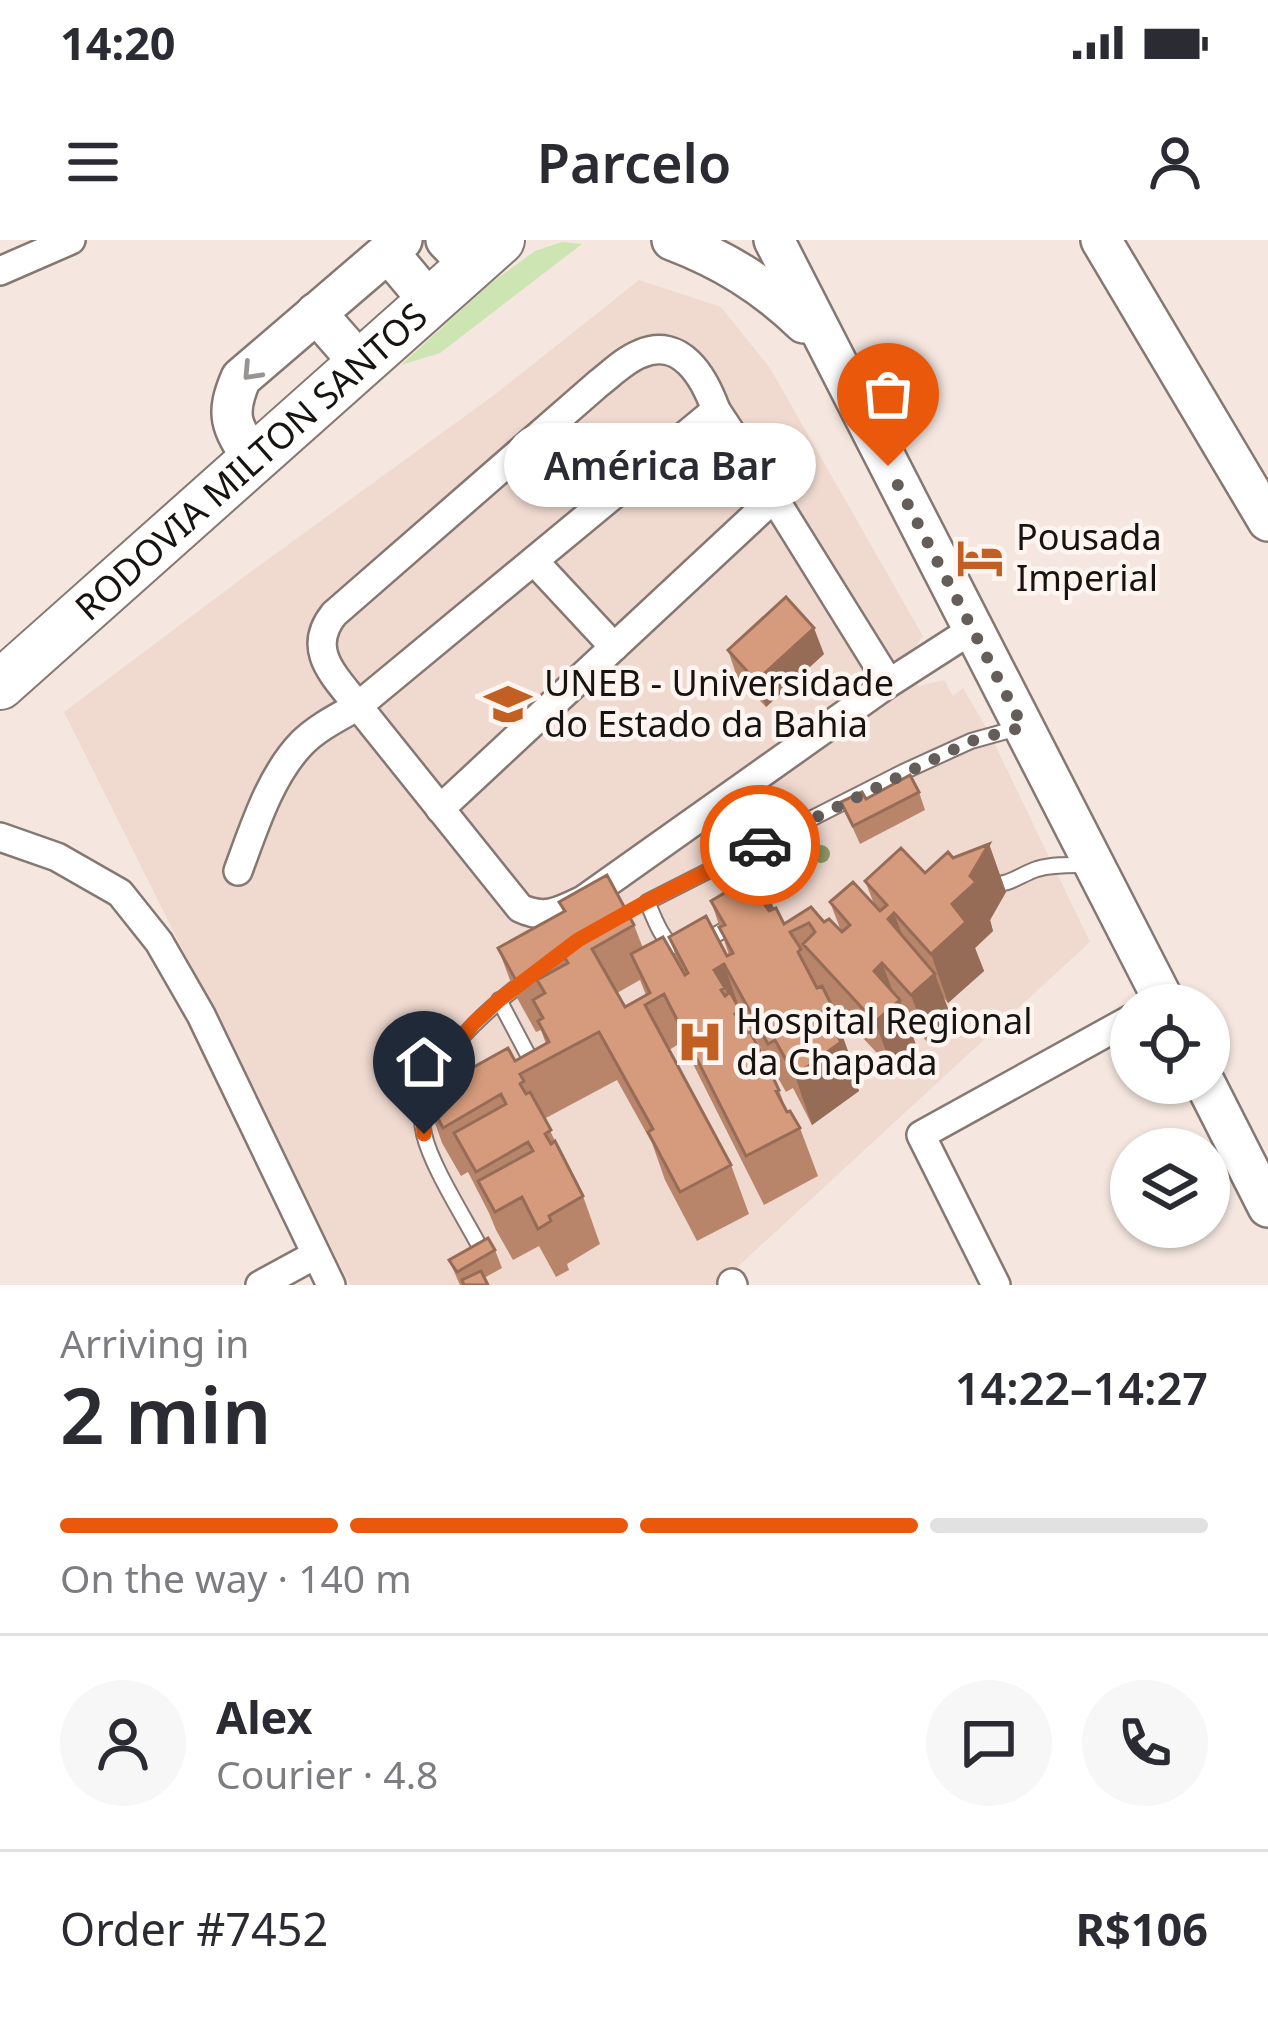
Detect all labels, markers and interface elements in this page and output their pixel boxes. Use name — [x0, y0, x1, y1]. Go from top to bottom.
text: 14:20 — [60, 12, 176, 73]
text: Parcelo — [537, 125, 731, 199]
icon: menu — [60, 129, 126, 195]
icon: person — [1142, 129, 1208, 195]
street label: RODOVIA MILTON SANTOS — [64, 292, 437, 631]
pin — [837, 343, 939, 466]
one-way arrow — [243, 358, 265, 380]
icon: bag — [855, 361, 921, 427]
callout: América Bar — [504, 424, 816, 508]
text: América Bar — [544, 438, 776, 491]
place label: Pousada Imperial — [1016, 512, 1162, 602]
hotel icon: Pousada Imperial — [955, 533, 1005, 583]
place label: UNEB - Universidade do Estado da Bahia — [544, 658, 894, 748]
school or university icon: UNEB - Universidade do Estado da Bahia — [483, 679, 533, 729]
courier — [700, 785, 820, 905]
icon: car — [727, 812, 793, 878]
map controls — [1110, 984, 1230, 1248]
button: locate — [1110, 984, 1230, 1104]
place label: Hospital Regional da Chapada — [736, 996, 1033, 1086]
pin — [373, 1011, 475, 1134]
hospital icon: Hospital Regional da Chapada — [675, 1017, 725, 1067]
icon: home — [391, 1029, 457, 1095]
button: layers — [1110, 1128, 1230, 1248]
text: Arriving in — [60, 1316, 249, 1369]
text: 14:22–14:27 — [955, 1357, 1208, 1418]
text: 2 min — [60, 1361, 272, 1467]
text: On the way · 140 m — [60, 1551, 412, 1604]
button: person — [60, 1680, 186, 1806]
button: chat — [926, 1680, 1052, 1806]
button: phone — [1082, 1680, 1208, 1806]
text: Alex — [216, 1686, 313, 1747]
text: Courier · 4.8 — [216, 1747, 438, 1800]
text: Order #7452 — [60, 1898, 328, 1959]
text: R$106 — [1076, 1898, 1208, 1959]

